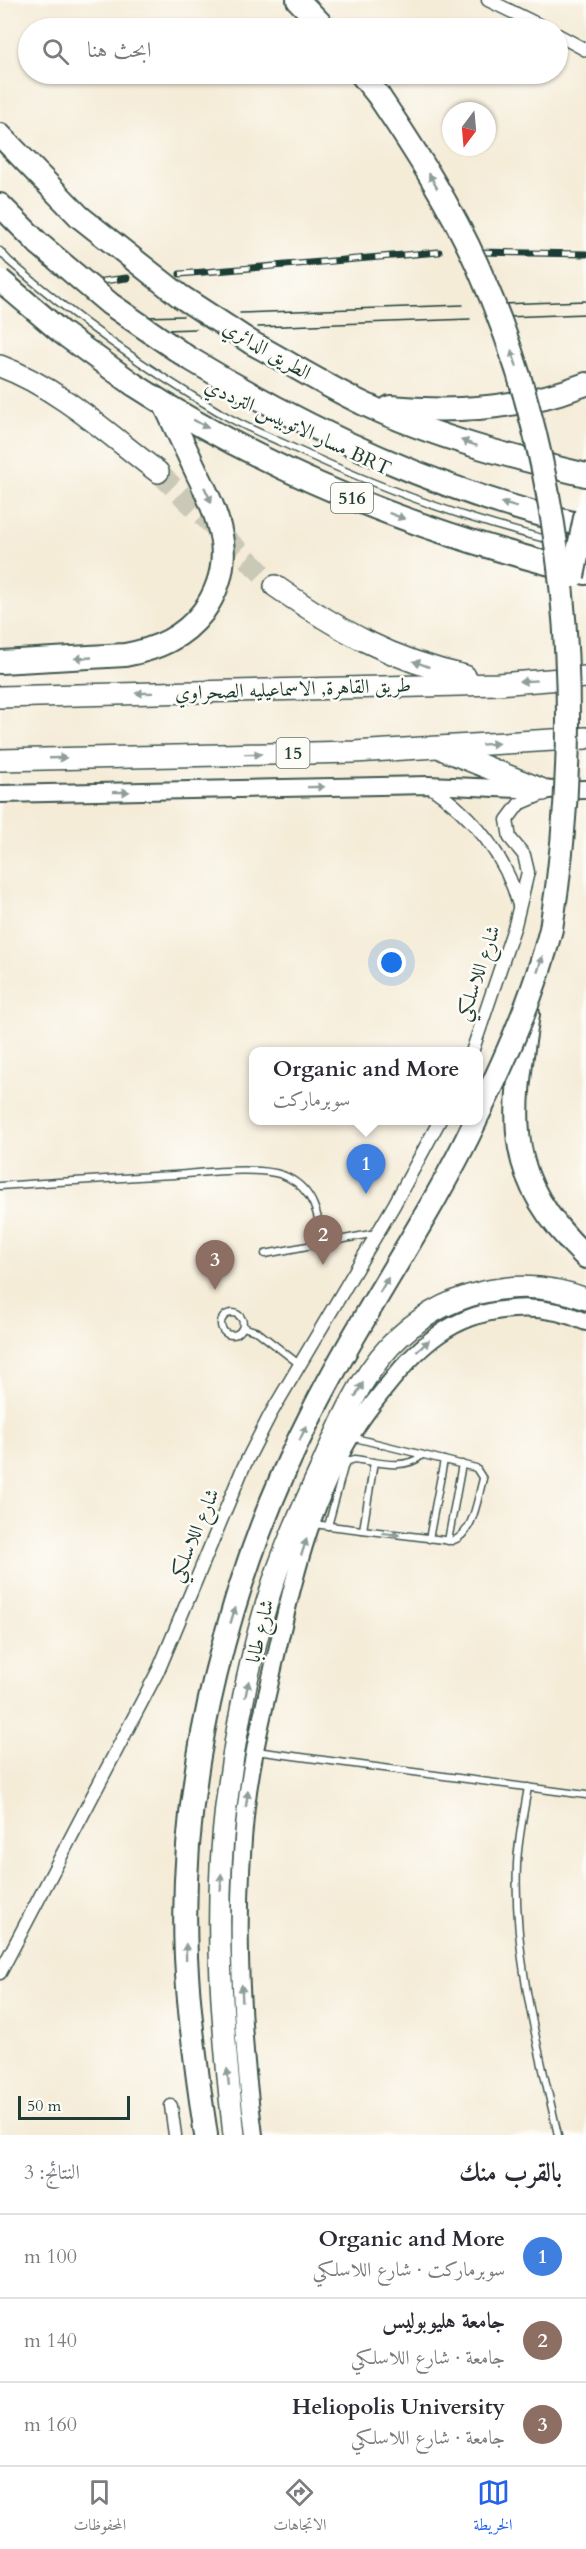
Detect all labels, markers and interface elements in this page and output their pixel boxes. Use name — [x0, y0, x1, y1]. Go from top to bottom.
search box — [18, 18, 568, 84]
icon: search — [39, 35, 72, 68]
text: ابحث هنا — [87, 35, 152, 65]
north arrow — [442, 102, 496, 156]
one-way arrow — [428, 172, 438, 189]
street label: الطريق الدائري — [217, 314, 316, 388]
one-way arrow — [508, 349, 518, 367]
street label: مسار الاتوبيس الترددي BRT — [200, 372, 396, 484]
one-way arrow — [193, 419, 210, 429]
one-way arrow — [460, 438, 478, 448]
road number: 516 — [331, 483, 373, 513]
one-way arrow — [204, 487, 213, 504]
one-way arrow — [500, 500, 518, 509]
one-way arrow — [388, 512, 406, 521]
one-way arrow — [73, 653, 92, 662]
one-way arrow — [412, 659, 430, 669]
street label: طريق القاهرة, الاسماعيليه الصحراوي — [174, 671, 412, 709]
one-way arrow — [518, 677, 537, 686]
one-way arrow — [134, 689, 153, 698]
road number: 15 — [276, 738, 310, 768]
one-way arrow — [481, 740, 500, 749]
one-way arrow — [244, 749, 263, 758]
one-way arrow — [49, 753, 68, 763]
one-way arrow — [307, 783, 326, 792]
one-way arrow — [112, 787, 131, 797]
street label: شارع اللاسلكي — [449, 922, 512, 1026]
your location — [377, 948, 406, 977]
one-way arrow — [536, 955, 545, 973]
popup — [249, 1047, 483, 1125]
text: Organic and More — [273, 1054, 459, 1084]
text: سوبرماركت — [273, 1086, 350, 1113]
pin: 1 — [346, 1144, 386, 1194]
pin: 2 — [304, 1216, 342, 1265]
pin: 3 — [196, 1240, 234, 1290]
one-way arrow — [378, 1277, 389, 1293]
one-way arrow — [416, 1339, 430, 1353]
one-way arrow — [354, 1381, 364, 1398]
one-way arrow — [298, 1424, 307, 1441]
street label: شارع اللاسلكي — [162, 1484, 230, 1588]
one-way arrow — [382, 1529, 401, 1538]
one-way arrow — [300, 1538, 310, 1556]
street label: شارع طابا — [240, 1597, 284, 1666]
one-way arrow — [229, 1605, 238, 1623]
one-way arrow — [243, 1679, 252, 1698]
one-way arrow — [243, 1789, 252, 1808]
one-way arrow — [216, 1873, 225, 1892]
one-way arrow — [181, 1942, 191, 1961]
one-way arrow — [237, 1984, 246, 2003]
one-way arrow — [223, 2067, 233, 2086]
scale bar — [18, 2093, 130, 2120]
text: 50 m — [27, 2095, 61, 2117]
text: بالقرب منك — [459, 2155, 562, 2190]
text: النتائج: 3 — [24, 2159, 80, 2186]
text: Organic and More — [318, 2224, 505, 2254]
text: 100 m — [24, 2243, 77, 2270]
text: 1 — [537, 2243, 548, 2270]
text: سوبرماركت · شارع اللاسلكي — [312, 2256, 505, 2283]
text: جامعة هليوبوليس — [382, 2306, 505, 2336]
text: 140 m — [24, 2327, 77, 2354]
text: 2 — [537, 2327, 548, 2354]
text: جامعة · شارع اللاسلكي — [351, 2344, 505, 2371]
text: Heliopolis University — [292, 2392, 505, 2422]
text: 160 m — [24, 2411, 77, 2438]
text: 3 — [537, 2411, 548, 2438]
text: جامعة · شارع اللاسلكي — [351, 2424, 505, 2451]
tab: المحفوظات — [74, 2476, 126, 2540]
tab: الاتجاهات — [273, 2476, 327, 2540]
tab: الخريطة — [474, 2476, 513, 2540]

